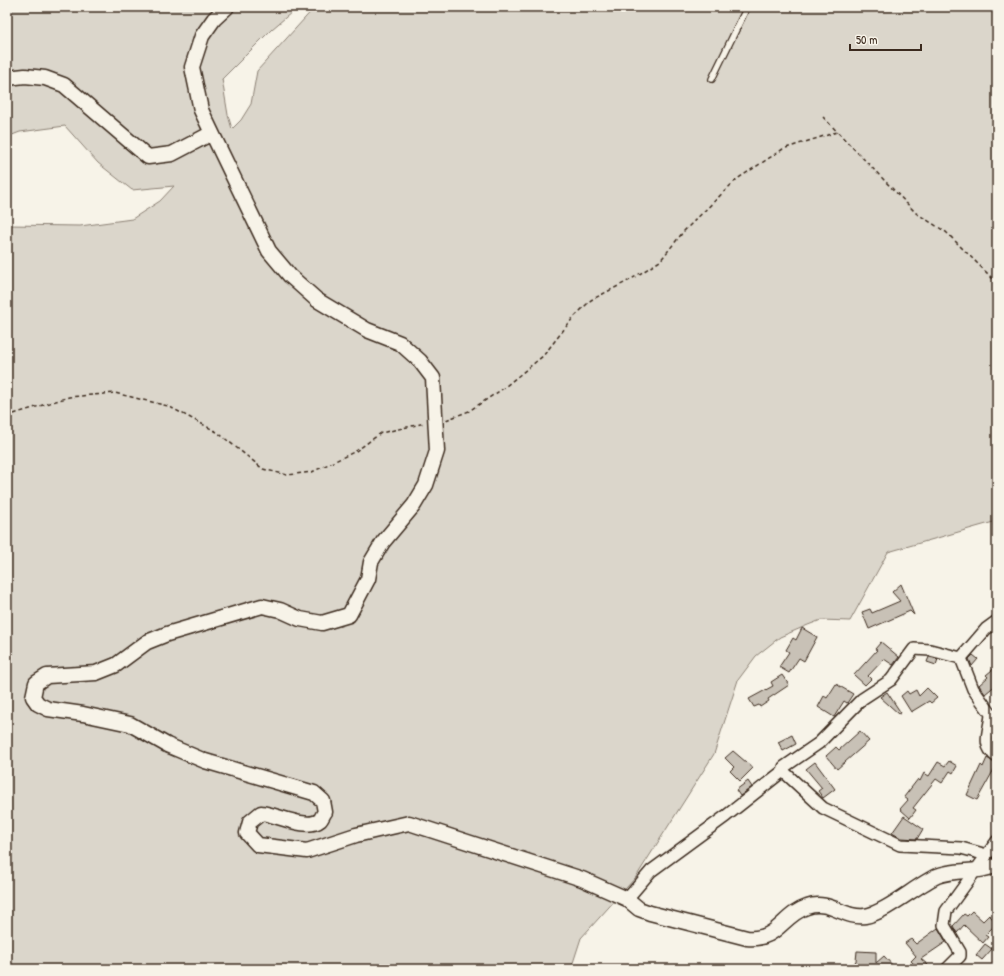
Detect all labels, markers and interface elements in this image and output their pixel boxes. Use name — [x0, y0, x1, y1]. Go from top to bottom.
scale bar — [850, 26, 921, 52]
text: 50 m — [856, 31, 877, 48]

